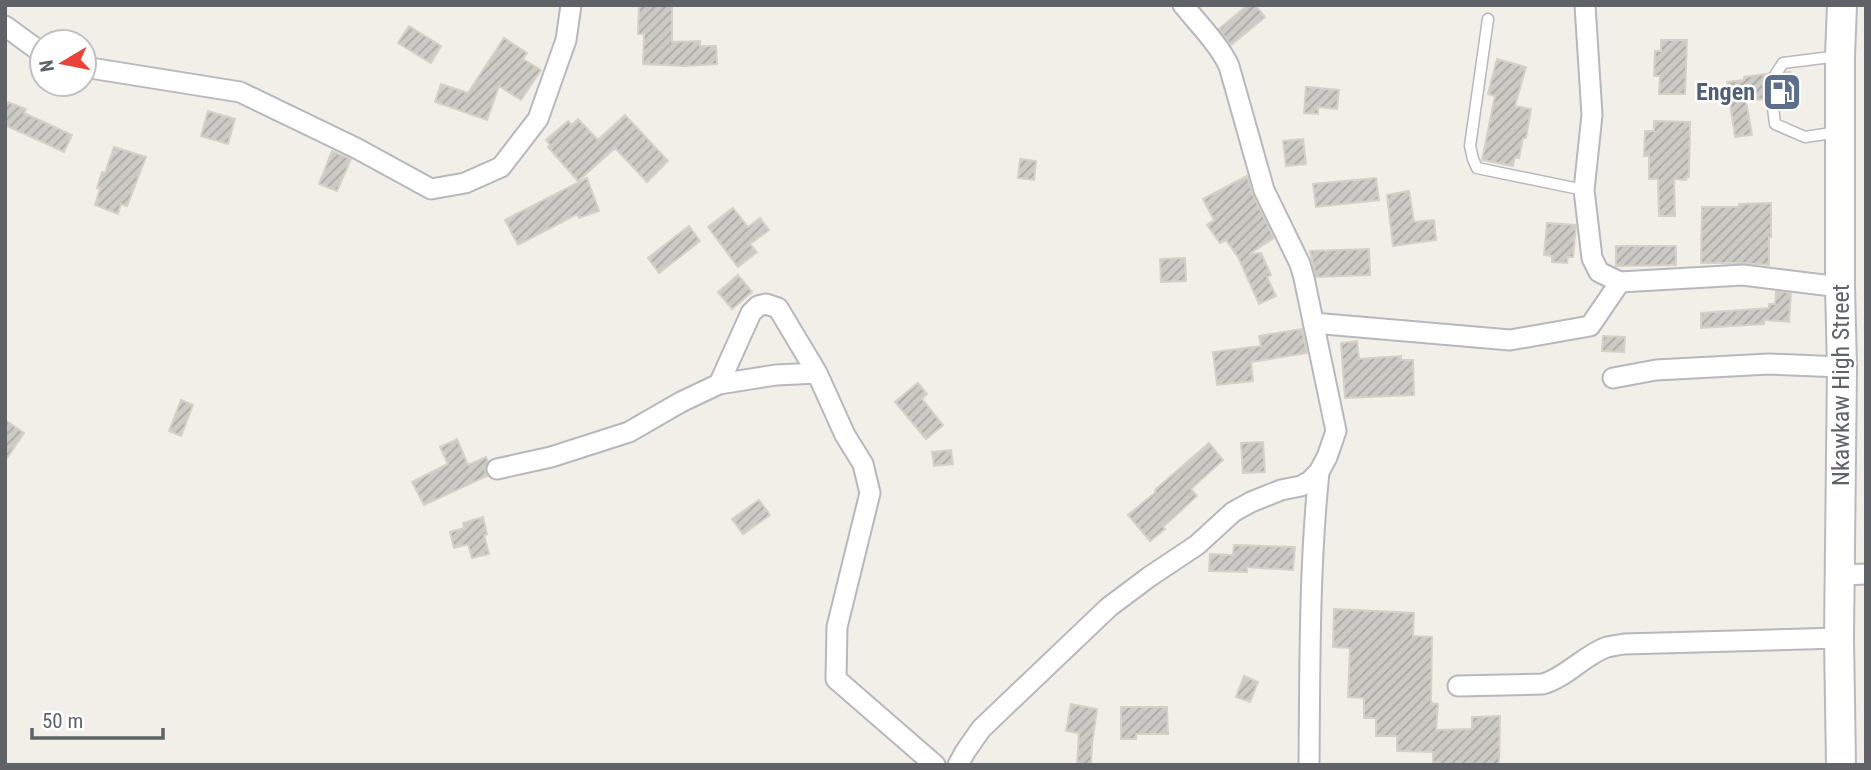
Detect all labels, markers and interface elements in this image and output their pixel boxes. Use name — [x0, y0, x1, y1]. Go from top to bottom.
north arrow — [28, 28, 98, 98]
text: N — [34, 58, 59, 74]
fuel station icon: Engen — [1761, 71, 1803, 113]
place label: Engen — [1696, 78, 1755, 106]
street label: Nkawkaw High Street — [1827, 284, 1855, 486]
scale bar — [32, 696, 163, 740]
text: 50 m — [42, 709, 83, 733]

